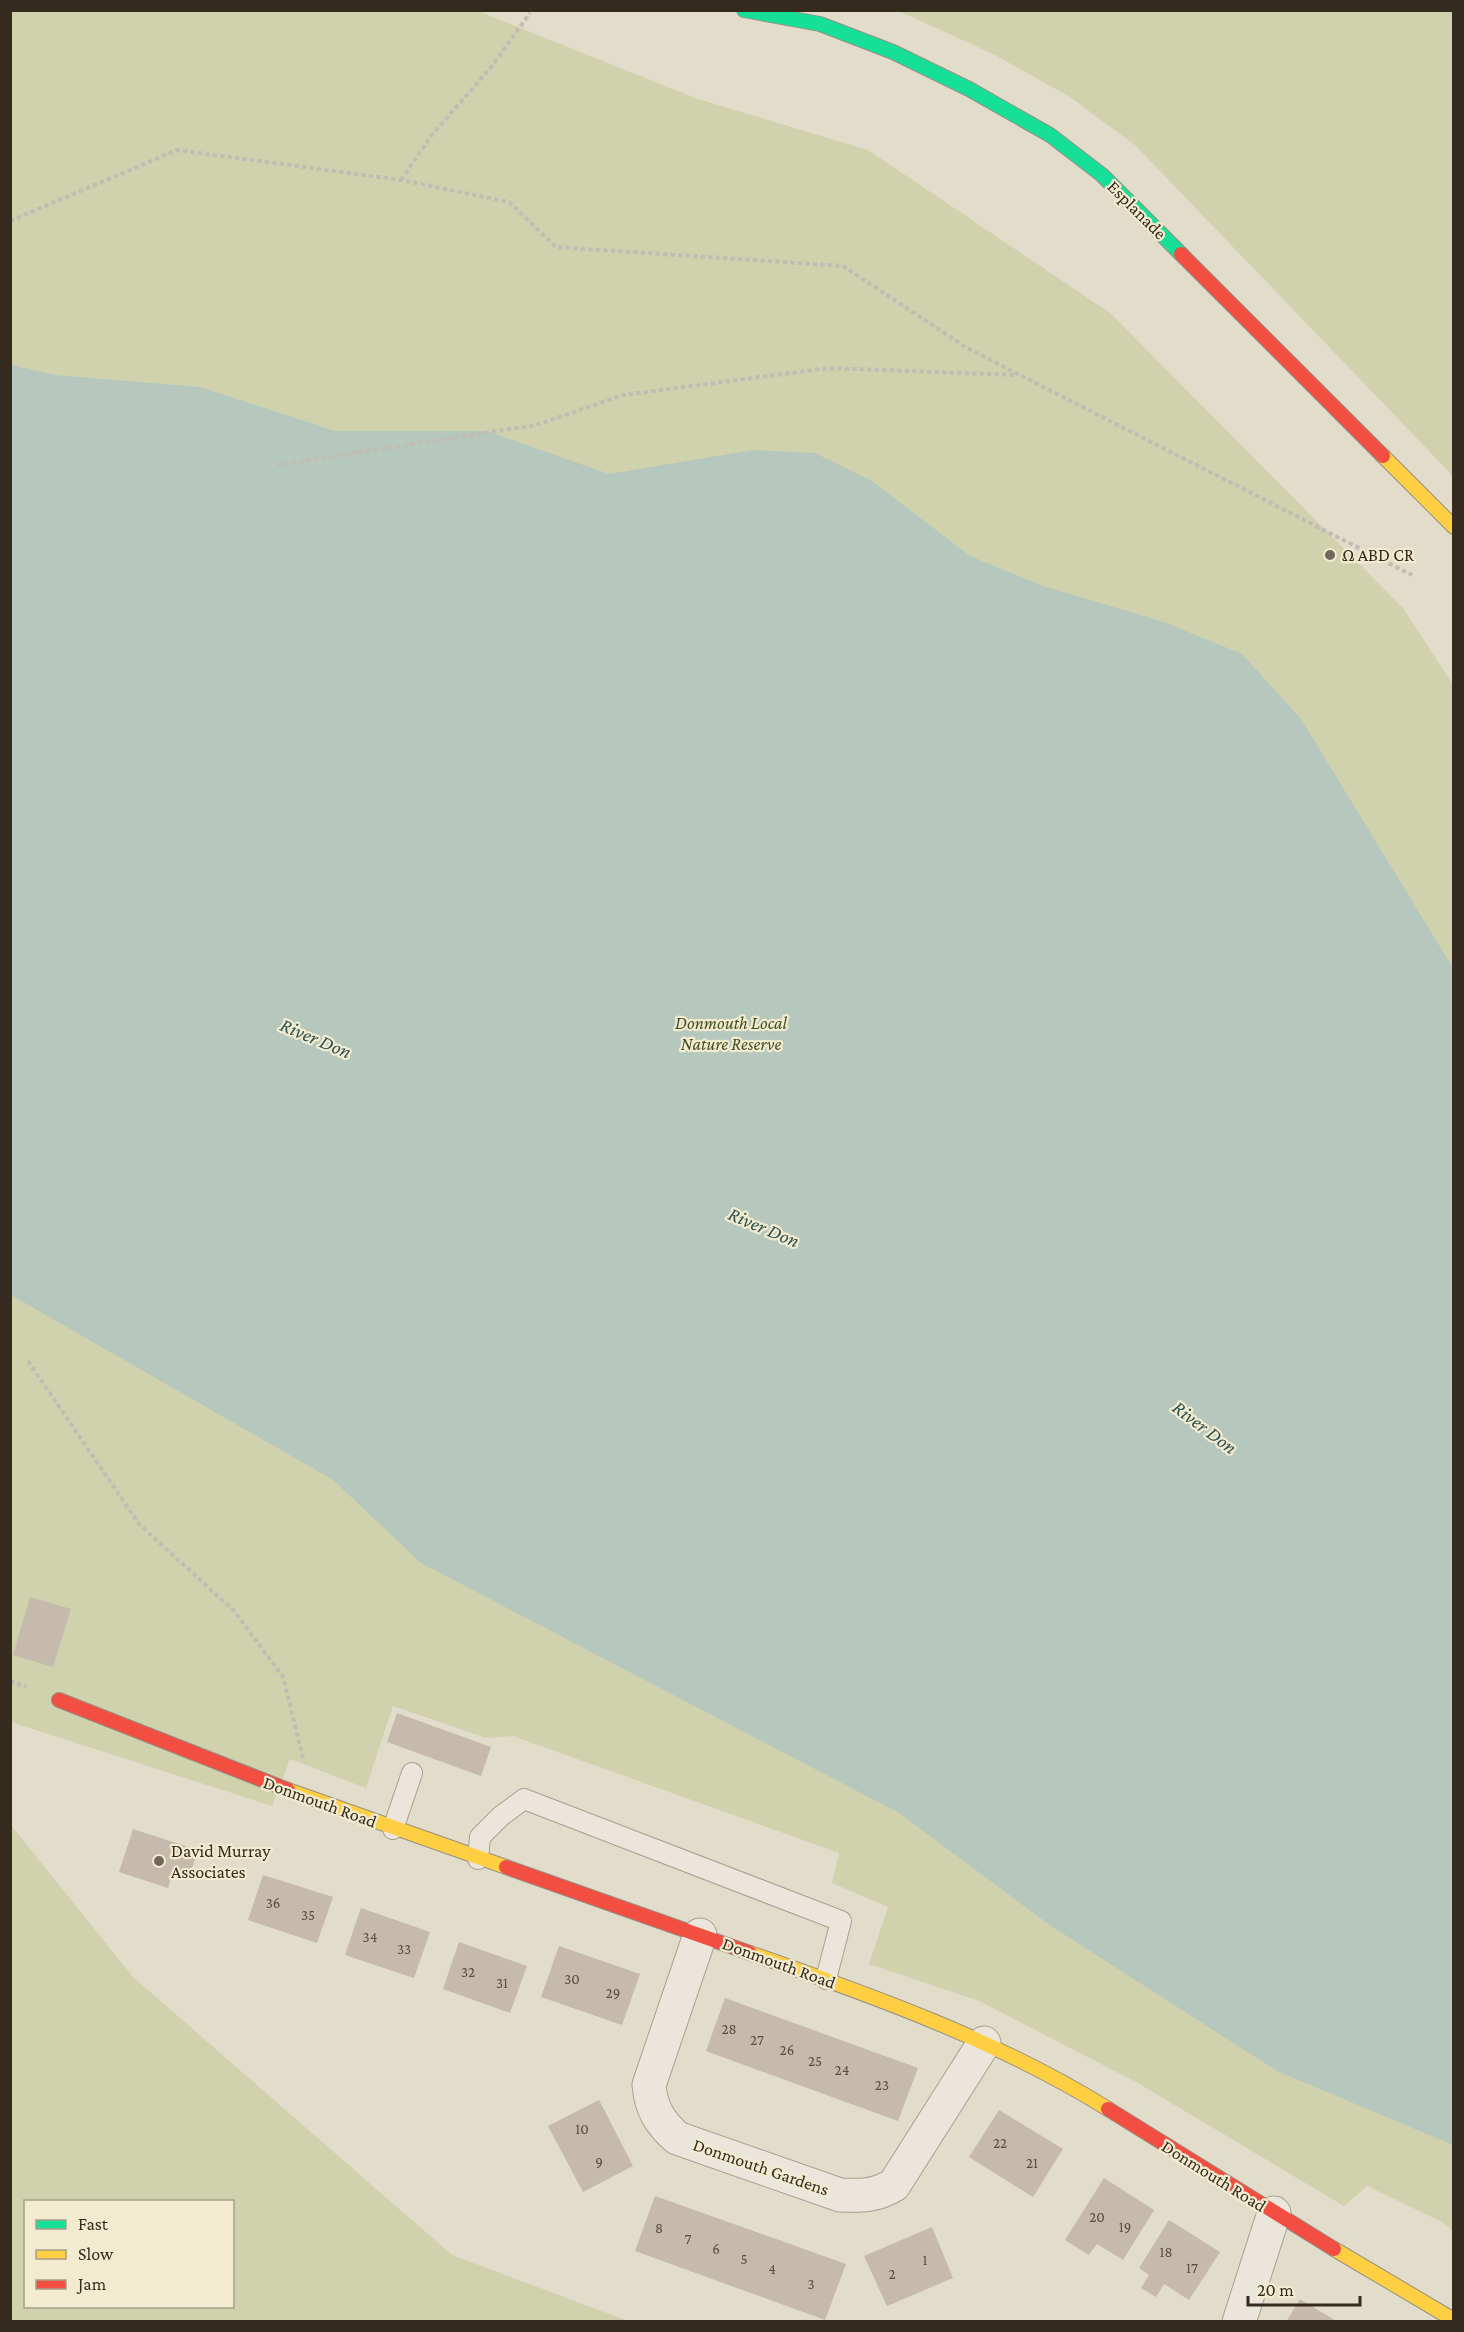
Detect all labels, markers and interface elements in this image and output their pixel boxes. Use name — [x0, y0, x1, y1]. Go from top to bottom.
street label: Esplanade — [1104, 177, 1171, 244]
place label: Ω ABD CR — [1342, 545, 1415, 565]
marker: Ω ABD CR — [1323, 548, 1337, 562]
water label: River Don — [277, 1013, 355, 1063]
park label: Donmouth Local Nature Reserve — [675, 1013, 788, 1054]
water label: River Don — [725, 1202, 803, 1252]
water label: River Don — [1168, 1396, 1242, 1458]
street label: Donmouth Road — [261, 1772, 380, 1832]
place label: David Murray Associates — [171, 1841, 271, 1882]
marker: David Murray Associates — [152, 1854, 166, 1868]
house number: 36 — [266, 1895, 280, 1911]
house number: 35 — [301, 1907, 315, 1923]
house number: 34 — [363, 1929, 377, 1945]
street label: Donmouth Road — [720, 1933, 839, 1993]
house number: 33 — [397, 1941, 411, 1957]
house number: 32 — [461, 1964, 475, 1980]
house number: 30 — [564, 1971, 580, 1987]
house number: 31 — [496, 1975, 508, 1991]
house number: 29 — [606, 1985, 620, 2001]
house number: 28 — [721, 2021, 737, 2037]
house number: 27 — [750, 2032, 764, 2048]
house number: 26 — [780, 2042, 794, 2058]
house number: 25 — [808, 2053, 822, 2069]
house number: 24 — [835, 2062, 849, 2078]
house number: 23 — [875, 2077, 889, 2093]
house number: 10 — [575, 2121, 589, 2137]
street label: Donmouth Gardens — [690, 2134, 832, 2200]
house number: 22 — [993, 2135, 1007, 2151]
street label: Donmouth Road — [1158, 2136, 1270, 2216]
house number: 9 — [595, 2154, 603, 2170]
house number: 21 — [1026, 2155, 1038, 2171]
legend — [24, 2200, 234, 2308]
house number: 20 — [1089, 2209, 1105, 2225]
text: Fast — [78, 2214, 109, 2234]
house number: 19 — [1119, 2219, 1131, 2235]
house number: 8 — [655, 2220, 663, 2236]
house number: 7 — [685, 2231, 692, 2247]
house number: 6 — [712, 2241, 720, 2257]
text: Slow — [78, 2244, 114, 2264]
house number: 18 — [1159, 2244, 1173, 2260]
house number: 5 — [740, 2251, 748, 2267]
house number: 1 — [923, 2252, 928, 2268]
house number: 17 — [1186, 2260, 1198, 2276]
house number: 4 — [768, 2261, 776, 2277]
house number: 2 — [888, 2266, 896, 2282]
scale bar — [1248, 2269, 1360, 2307]
text: Jam — [76, 2274, 107, 2294]
house number: 3 — [807, 2276, 815, 2292]
text: 20 m — [1257, 2280, 1294, 2300]

